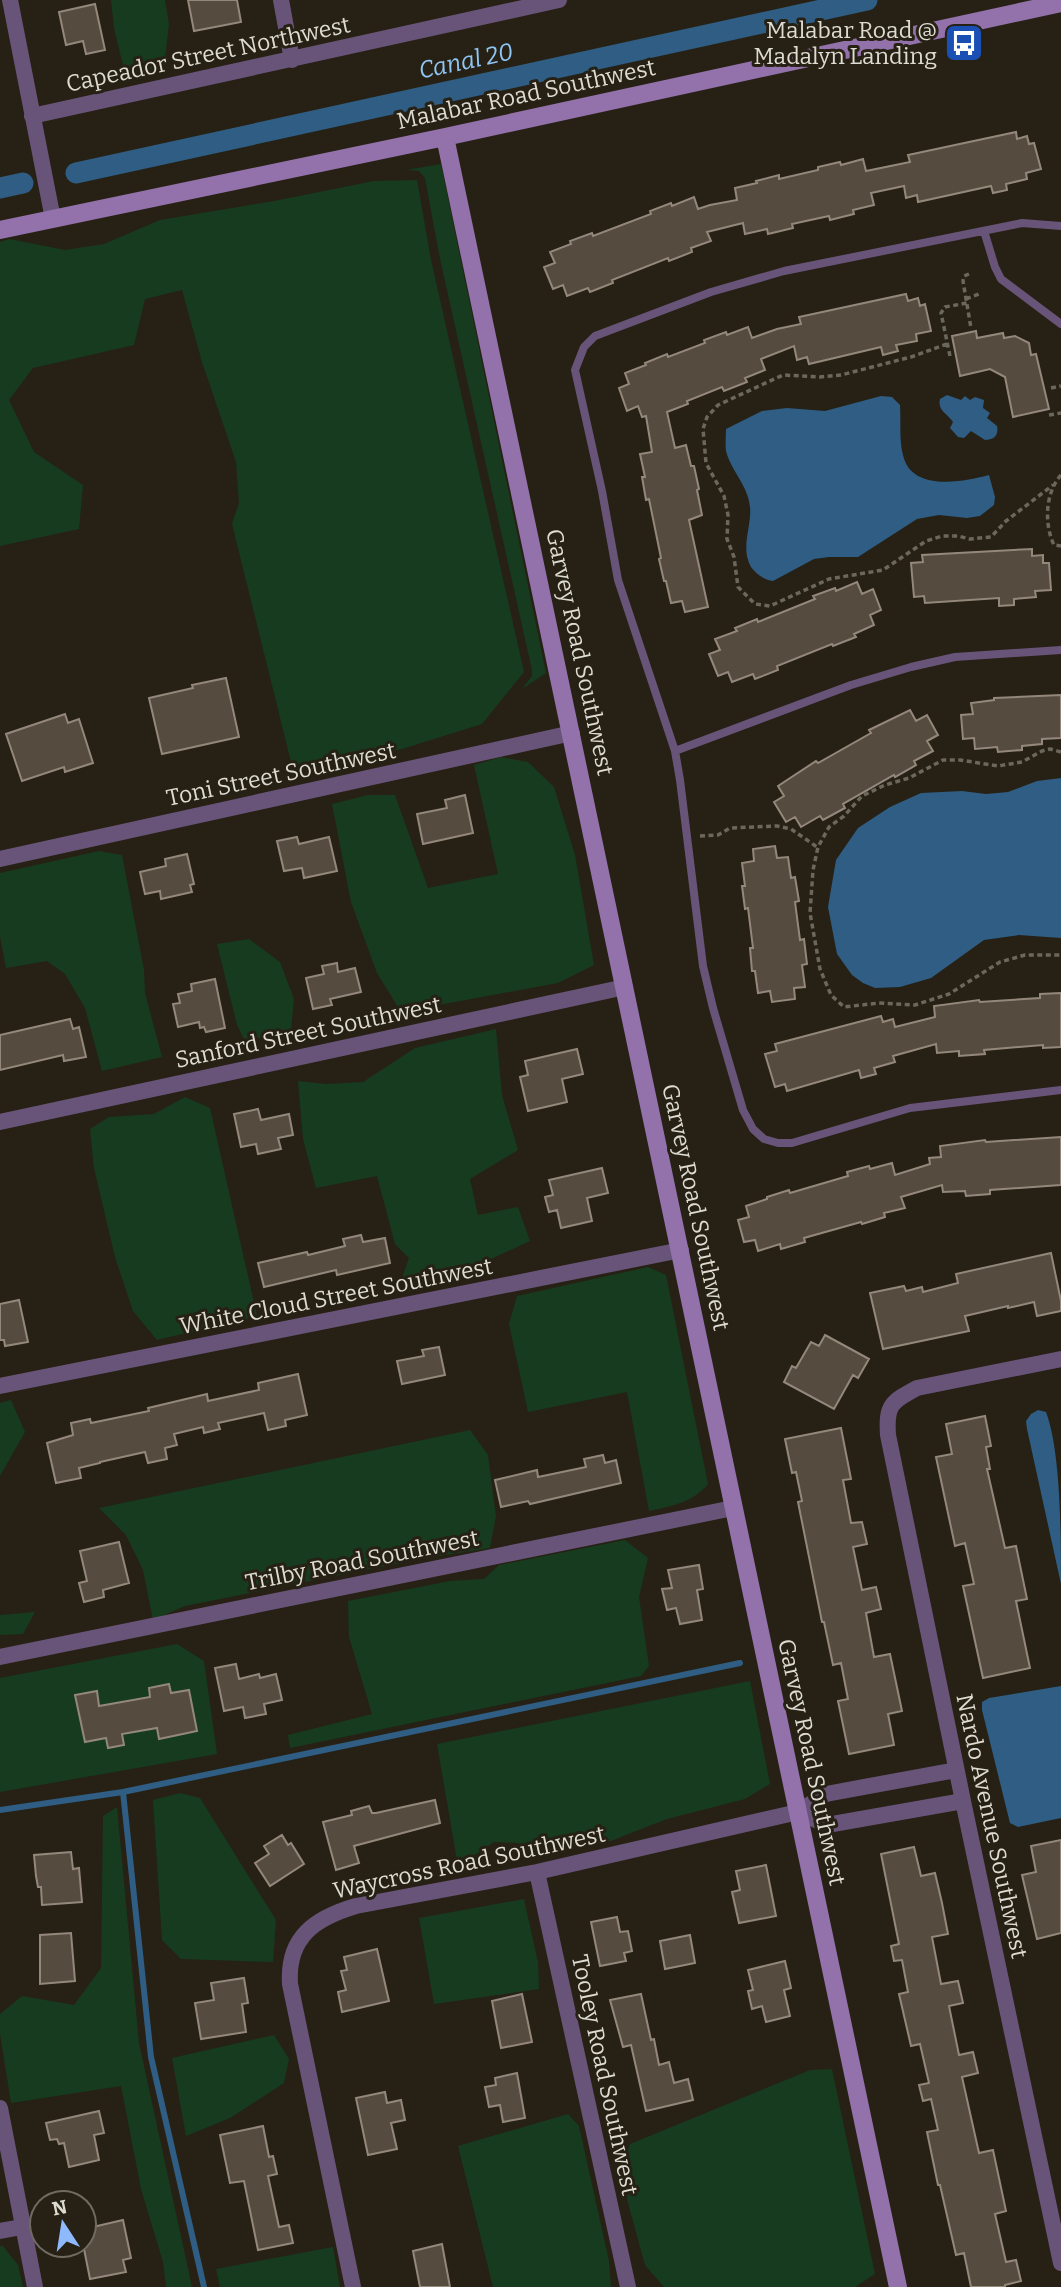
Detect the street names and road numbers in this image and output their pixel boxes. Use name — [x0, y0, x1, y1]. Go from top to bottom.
street label: Capeador Street Northwest — [63, 10, 353, 98]
street label: Malabar Road Southwest — [394, 53, 658, 135]
street label: Garvey Road Southwest — [540, 526, 620, 778]
street label: Toni Street Southwest — [164, 736, 398, 812]
street label: Sanford Street Southwest — [172, 990, 444, 1074]
street label: Garvey Road Southwest — [656, 1081, 736, 1333]
street label: White Cloud Street Southwest — [177, 1252, 495, 1340]
street label: Trilby Road Southwest — [243, 1524, 481, 1596]
street label: Garvey Road Southwest — [772, 1636, 852, 1888]
street label: Nardo Avenue Southwest — [950, 1691, 1034, 1961]
street label: Waycross Road Southwest — [330, 1819, 608, 1905]
street label: Tooley Road Southwest — [566, 1952, 644, 2198]

